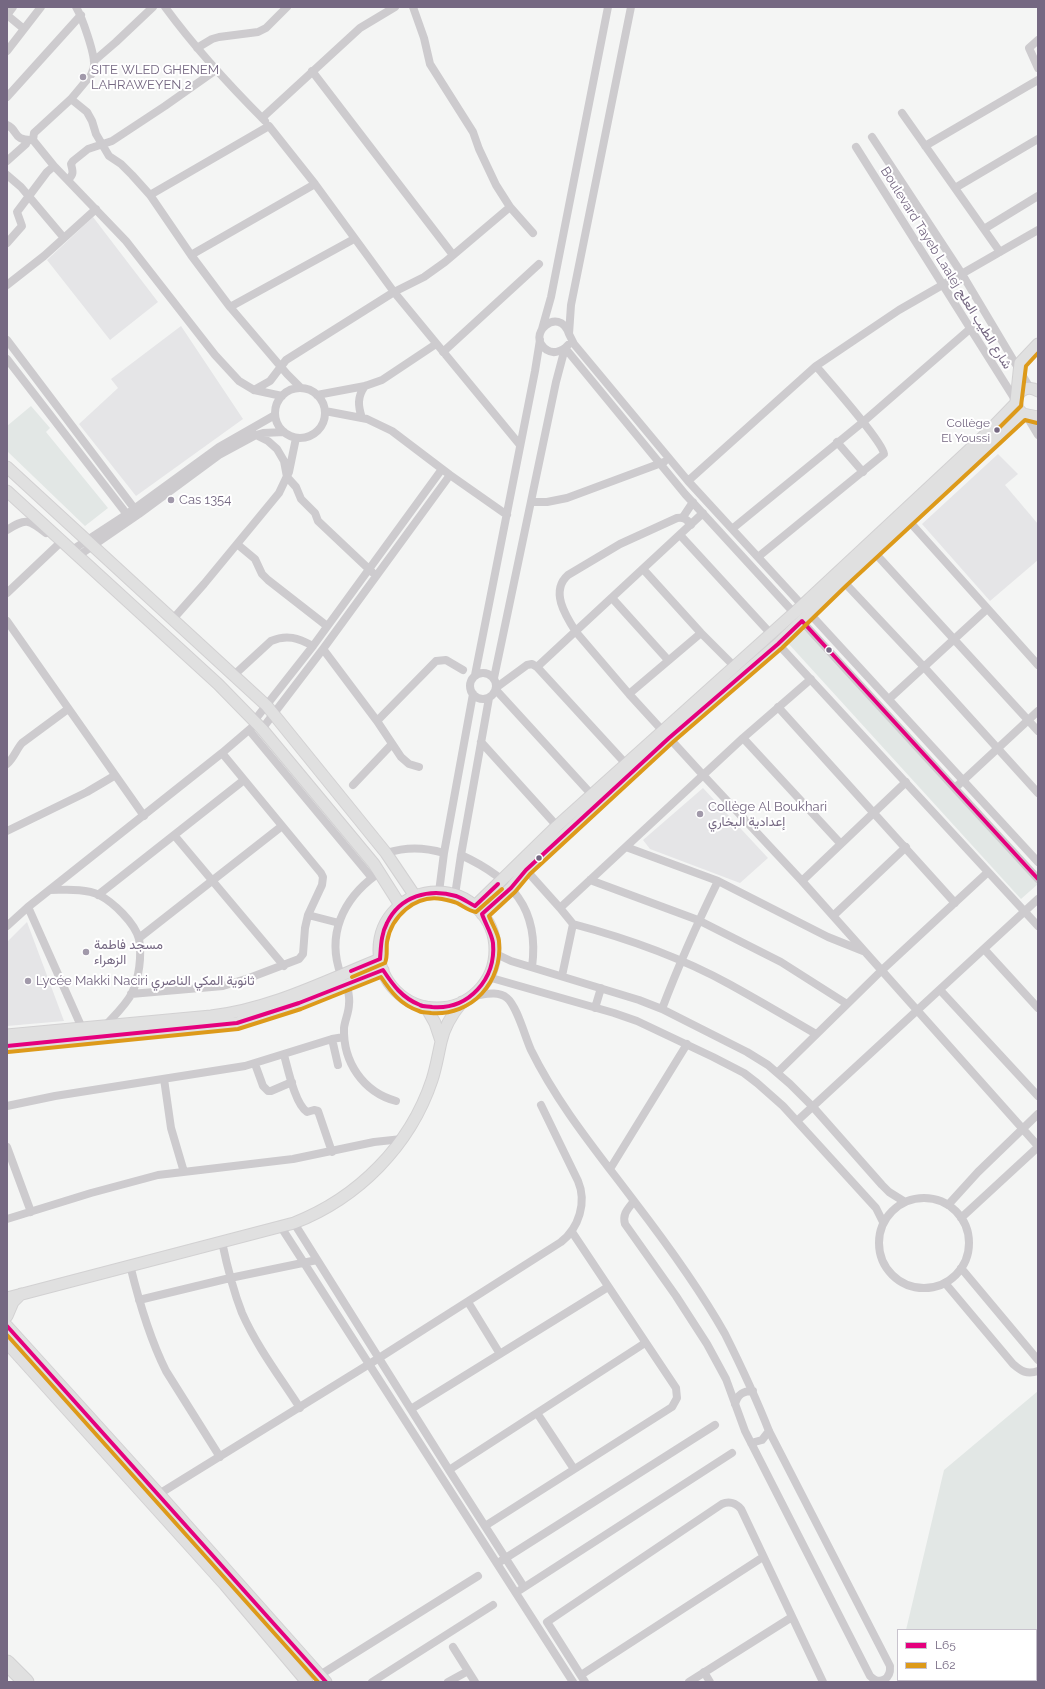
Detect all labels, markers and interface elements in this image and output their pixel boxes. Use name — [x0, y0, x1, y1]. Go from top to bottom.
place label: SITE WLED GHENEM LAHRAWEYEN 2 — [91, 62, 219, 93]
marker: SITE WLED GHENEM LAHRAWEYEN 2 — [78, 72, 88, 82]
street label: Boulevard Tayeb Laalej شارع الطيب العلج — [877, 164, 1015, 372]
place label: Collège El Youssi — [941, 416, 990, 444]
marker: Collège El Youssi — [992, 425, 1002, 435]
place label: Cas 1354 — [179, 492, 231, 508]
marker: Cas 1354 — [166, 495, 176, 505]
unlabelled marker — [824, 645, 834, 655]
place label: Collège Al Boukhari إعدادية البخاري — [708, 799, 827, 830]
marker: Collège Al Boukhari إعدادية البخاري — [695, 809, 705, 819]
unlabelled marker — [534, 853, 544, 863]
place label: مسجد فاطمة الزهراء — [94, 937, 163, 968]
marker: مسجد فاطمة الزهراء — [81, 947, 91, 957]
place label: Lycée Makki Naciri ثانوية المكي الناصري — [36, 973, 255, 989]
marker: Lycée Makki Naciri ثانوية المكي الناصري — [23, 976, 33, 986]
legend — [897, 1629, 1037, 1681]
text: L65 — [935, 1638, 956, 1652]
text: L62 — [935, 1658, 955, 1672]

